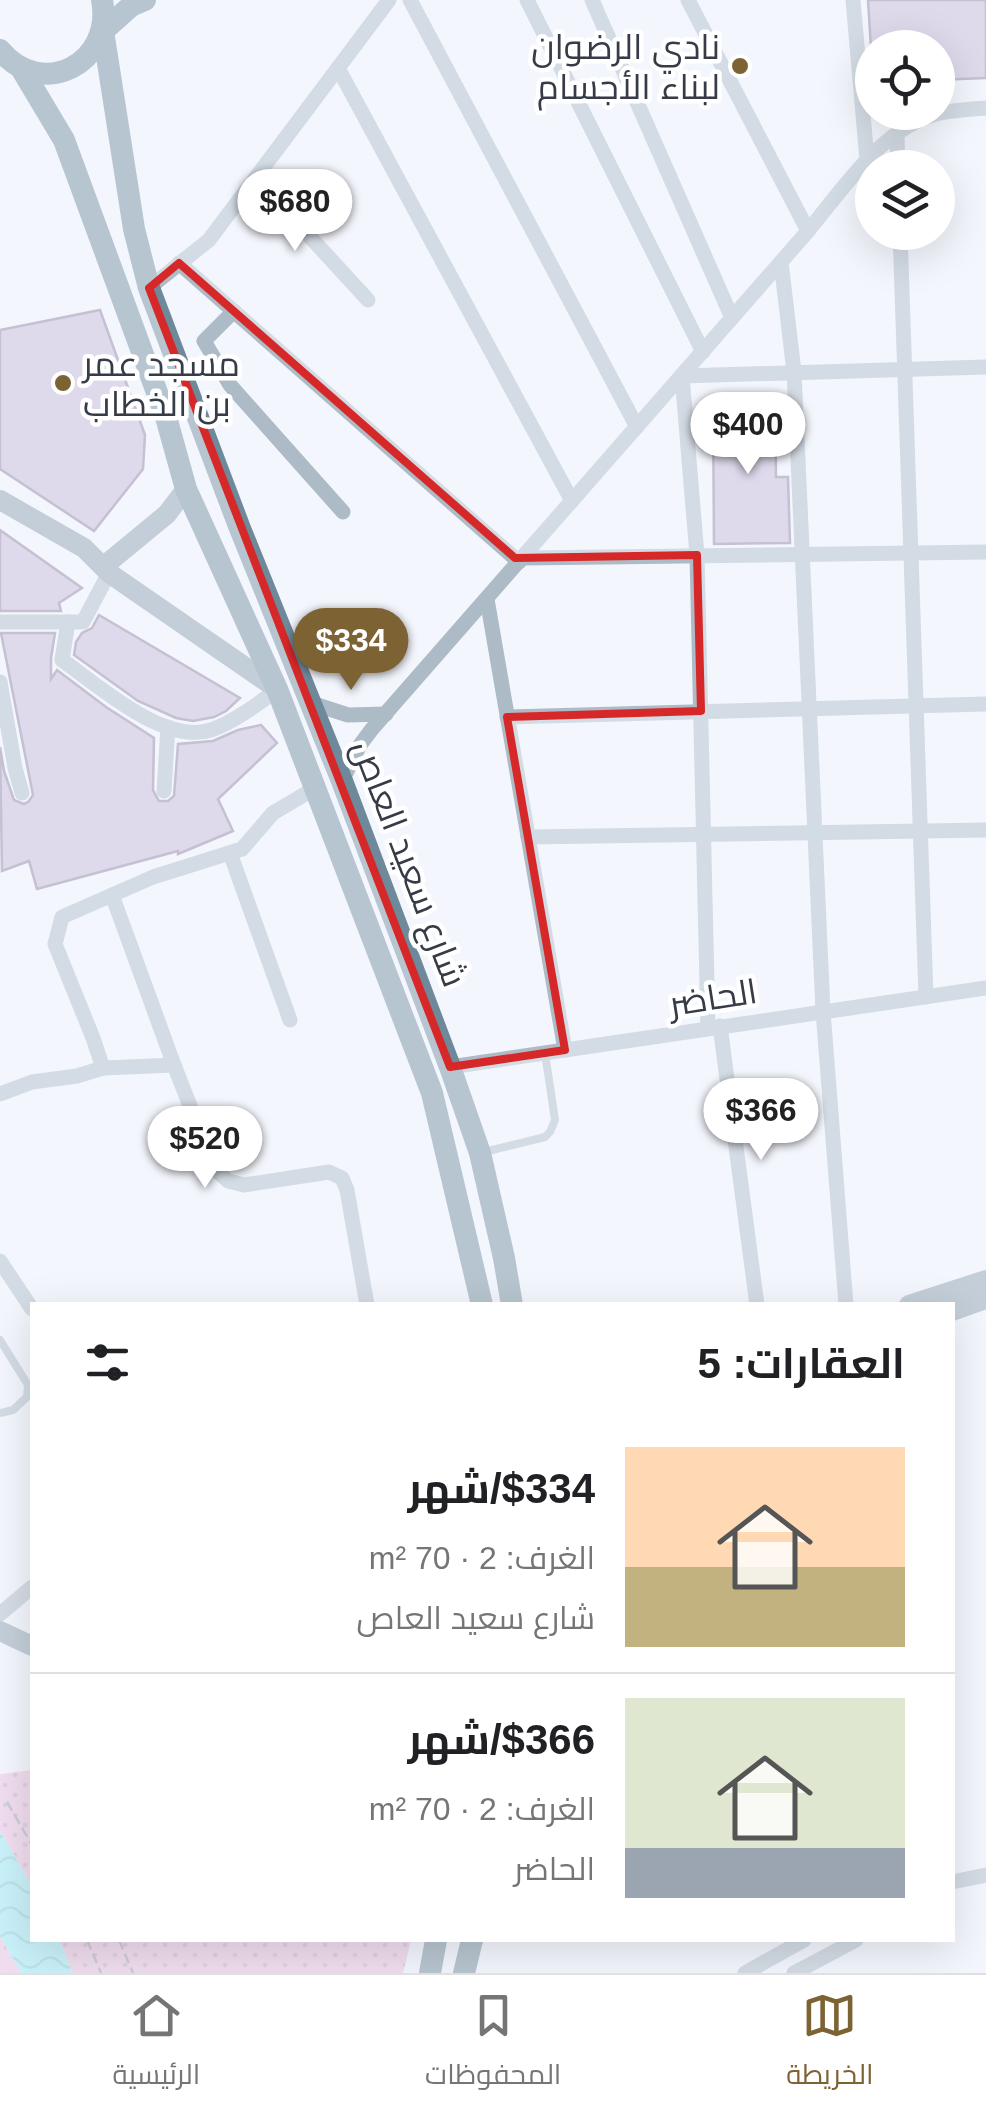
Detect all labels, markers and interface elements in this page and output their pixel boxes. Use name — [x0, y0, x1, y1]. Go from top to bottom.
place label: نادي الرضوان لبناء الأجسام — [531, 27, 720, 111]
map controls — [855, 30, 955, 250]
button: locate — [855, 30, 955, 130]
marker: نادي الرضوان لبناء الأجسام — [729, 55, 751, 77]
button: layers — [855, 150, 955, 250]
pin: $680 — [236, 169, 354, 254]
text: $680 — [259, 183, 331, 219]
place label: مسجد عمر بن الخطاب — [81, 344, 240, 425]
marker: مسجد عمر بن الخطاب — [52, 372, 74, 394]
pin: $400 — [689, 392, 807, 477]
text: $400 — [712, 406, 784, 442]
pin: $334 — [292, 608, 410, 693]
text: $334 — [315, 622, 387, 658]
street label: شارع سعيد العاص — [341, 734, 475, 993]
street label: الحاضر — [664, 971, 760, 1024]
pin: $366 — [702, 1078, 820, 1163]
text: $366 — [725, 1092, 797, 1128]
pin: $520 — [146, 1106, 264, 1191]
text: $520 — [169, 1120, 241, 1156]
icon: filters — [80, 1335, 135, 1390]
text: العقارات: 5 — [697, 1340, 905, 1387]
text: $334/شهر — [408, 1465, 595, 1512]
icon: home — [705, 1487, 825, 1607]
text: الغرف: 2 · 70 m² — [369, 1540, 595, 1576]
text: شارع سعيد العاص — [357, 1600, 595, 1636]
text: $366/شهر — [408, 1716, 595, 1763]
icon: home — [705, 1738, 825, 1858]
text: الغرف: 2 · 70 m² — [369, 1791, 595, 1827]
text: الحاضر — [514, 1851, 595, 1887]
tab: الرئيسية — [112, 1988, 200, 2100]
tab: المحفوظات — [425, 1988, 561, 2100]
tab: الخريطة — [786, 1988, 874, 2100]

